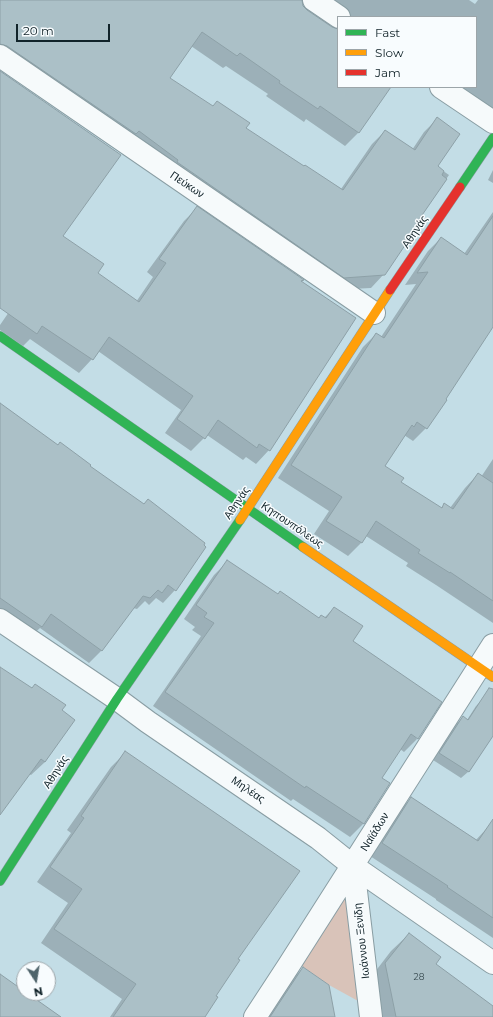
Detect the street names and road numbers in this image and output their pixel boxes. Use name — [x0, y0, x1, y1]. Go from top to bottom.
street label: Πεύκων — [167, 169, 207, 201]
street label: Αθηνάς — [399, 213, 431, 251]
street label: Αθηνάς — [221, 484, 253, 522]
street label: Κηπουπόλεως — [258, 499, 326, 551]
street label: Αθηνάς — [40, 753, 72, 791]
street label: Μηλέας — [229, 774, 267, 806]
street label: Ναϊάδων — [358, 810, 392, 854]
street label: Ιωάννου Ξενίδη — [351, 902, 373, 980]

